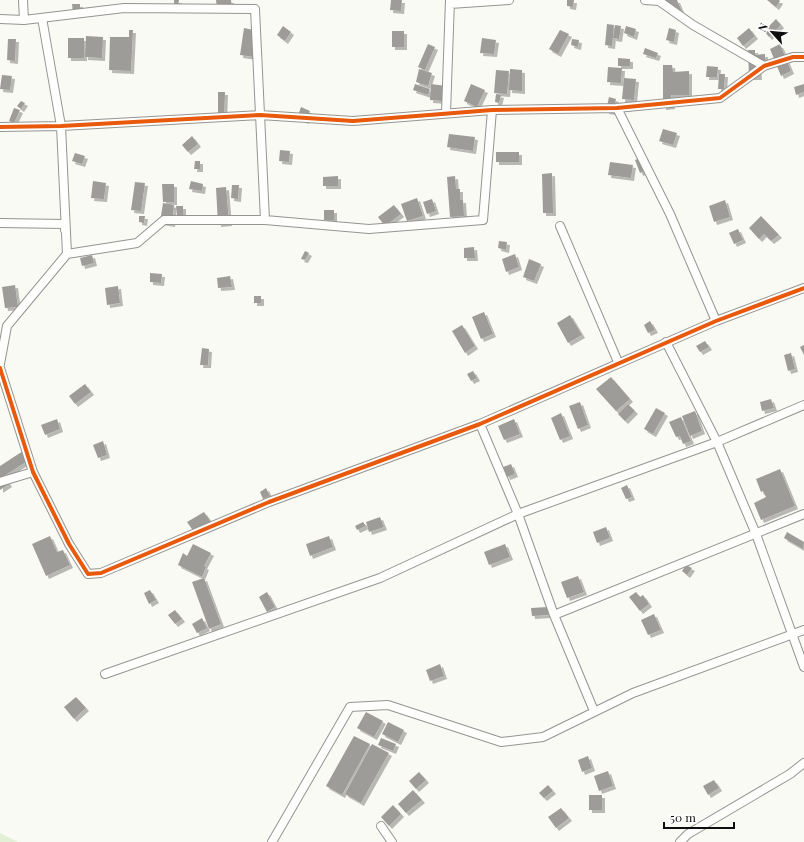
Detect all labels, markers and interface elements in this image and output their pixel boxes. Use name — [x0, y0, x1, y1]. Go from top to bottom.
north arrow — [752, 12, 792, 52]
text: N — [754, 20, 771, 34]
scale bar — [664, 804, 734, 830]
text: 50 m — [670, 809, 696, 825]

